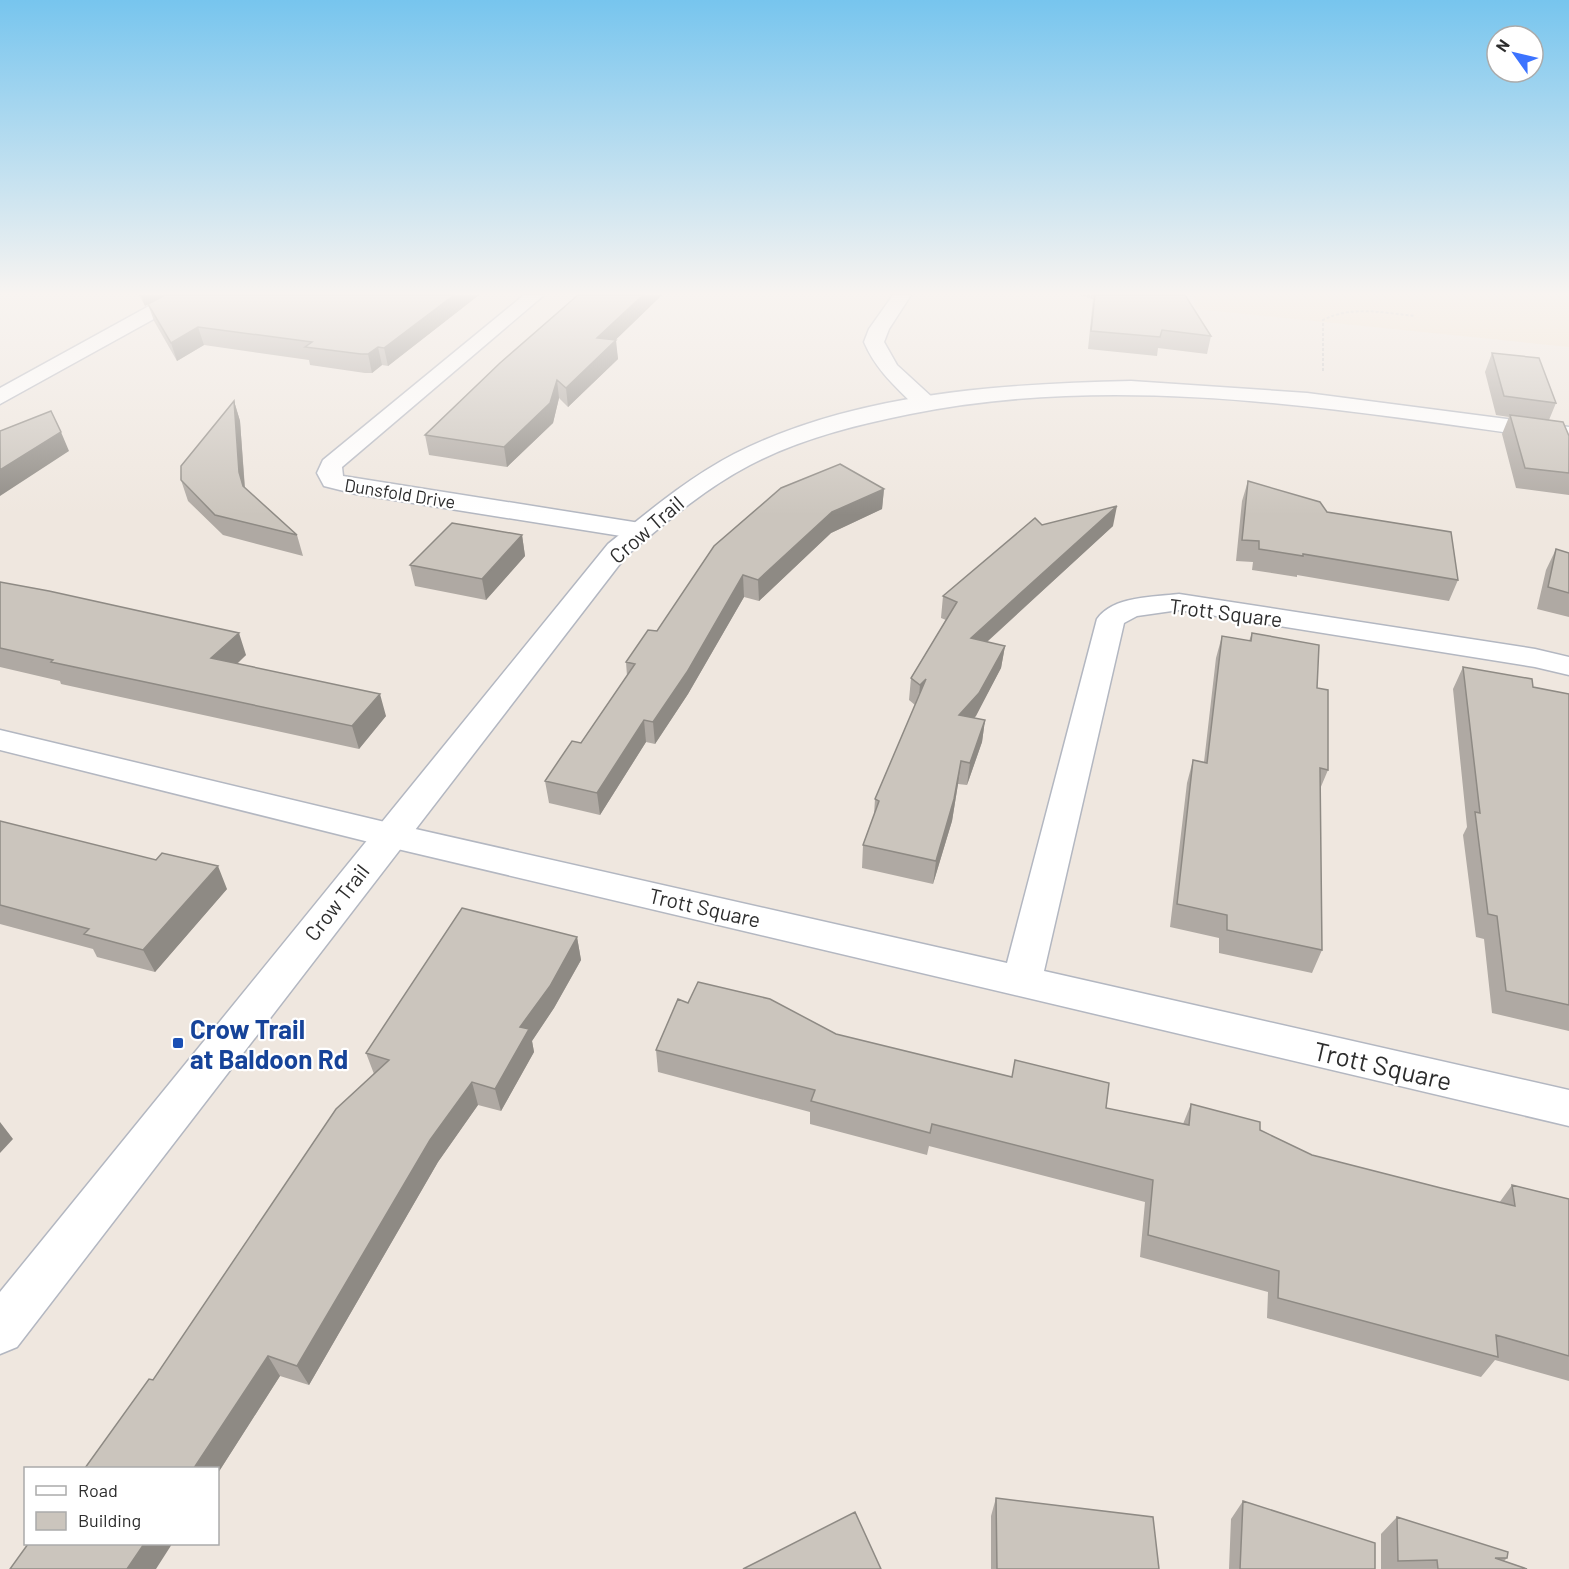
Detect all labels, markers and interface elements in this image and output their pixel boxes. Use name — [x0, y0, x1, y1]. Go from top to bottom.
north arrow — [1485, 24, 1545, 84]
text: N — [1491, 36, 1513, 55]
street label: Dunsfold Drive — [343, 473, 457, 513]
street label: Crow Trail — [604, 490, 688, 568]
street label: Trott Square — [1168, 593, 1284, 631]
street label: Crow Trail — [298, 859, 374, 945]
street label: Trott Square — [647, 882, 763, 932]
place label: Crow Trail at Baldoon Rd — [190, 1013, 348, 1074]
street label: Trott Square — [1311, 1034, 1455, 1096]
marker: Crow Trail at Baldoon Rd — [171, 1036, 185, 1050]
legend — [24, 1467, 219, 1545]
text: Road — [78, 1479, 118, 1501]
text: Building — [78, 1509, 141, 1531]

